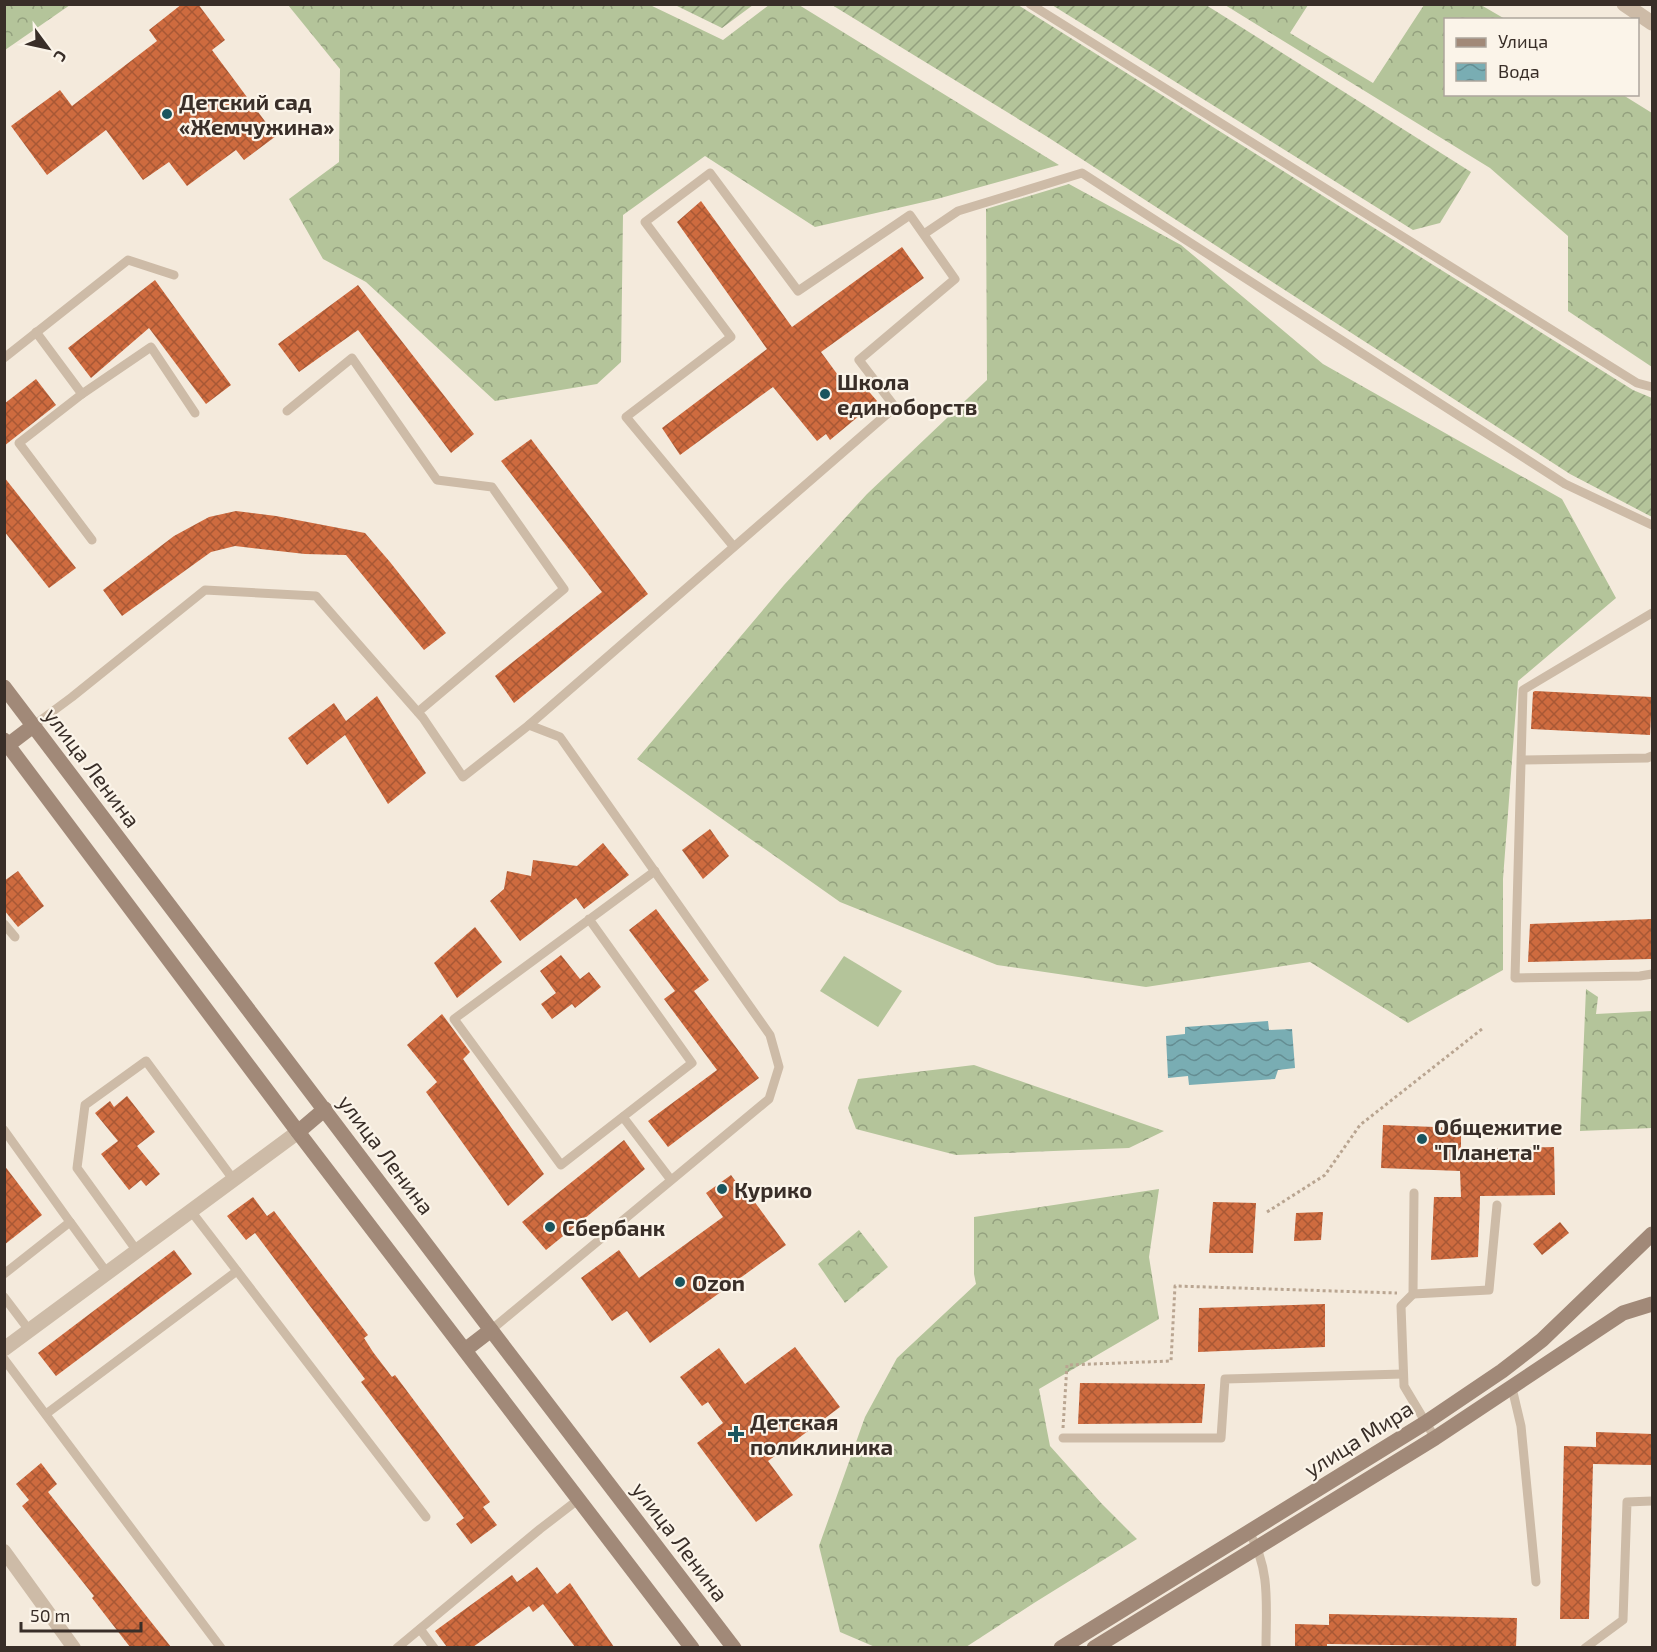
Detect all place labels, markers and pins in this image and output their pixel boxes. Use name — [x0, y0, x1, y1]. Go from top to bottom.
place label: Детский сад «Жемчужина» — [179, 88, 334, 139]
marker: Детский сад «Жемчужина» — [160, 107, 174, 121]
place label: Школа единоборств — [837, 368, 977, 419]
marker: Школа единоборств — [818, 387, 832, 401]
place label: Общежитие "Планета" — [1434, 1113, 1562, 1164]
marker: Общежитие "Планета" — [1415, 1132, 1429, 1146]
place label: Курико — [734, 1176, 812, 1202]
marker: Курико — [715, 1182, 729, 1196]
place label: Сбербанк — [562, 1214, 665, 1240]
marker: Сбербанк — [543, 1220, 557, 1234]
place label: Ozon — [692, 1269, 745, 1295]
marker: Ozon — [673, 1275, 687, 1289]
place label: Детская поликлиника — [750, 1408, 893, 1459]
marker: Детская поликлиника — [727, 1425, 745, 1443]

